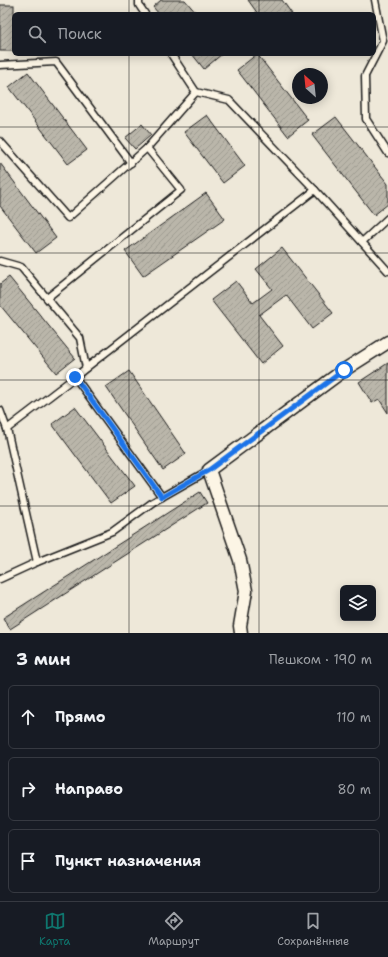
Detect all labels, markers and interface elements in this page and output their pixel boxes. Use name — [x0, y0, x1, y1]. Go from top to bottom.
search box — [12, 12, 376, 56]
icon: search — [26, 23, 48, 45]
text: Поиск — [58, 24, 102, 44]
north arrow — [292, 68, 328, 104]
route start — [335, 361, 353, 379]
route end — [66, 368, 84, 386]
map controls — [340, 585, 376, 621]
button: layers — [340, 585, 376, 621]
text: 3 мин — [16, 648, 71, 670]
text: Пешком · 190 m — [269, 651, 372, 668]
icon: ahead — [17, 706, 39, 728]
text: Прямо — [55, 707, 105, 727]
text: 110 m — [336, 709, 371, 726]
icon: right — [17, 778, 39, 800]
text: Направо — [55, 779, 123, 799]
text: 80 m — [337, 781, 371, 798]
icon: arrive — [17, 850, 39, 872]
text: Пункт назначения — [55, 851, 201, 871]
tab: Карта — [39, 910, 70, 949]
tab: Маршрут — [148, 910, 199, 949]
tab: Сохранённые — [277, 910, 349, 949]

